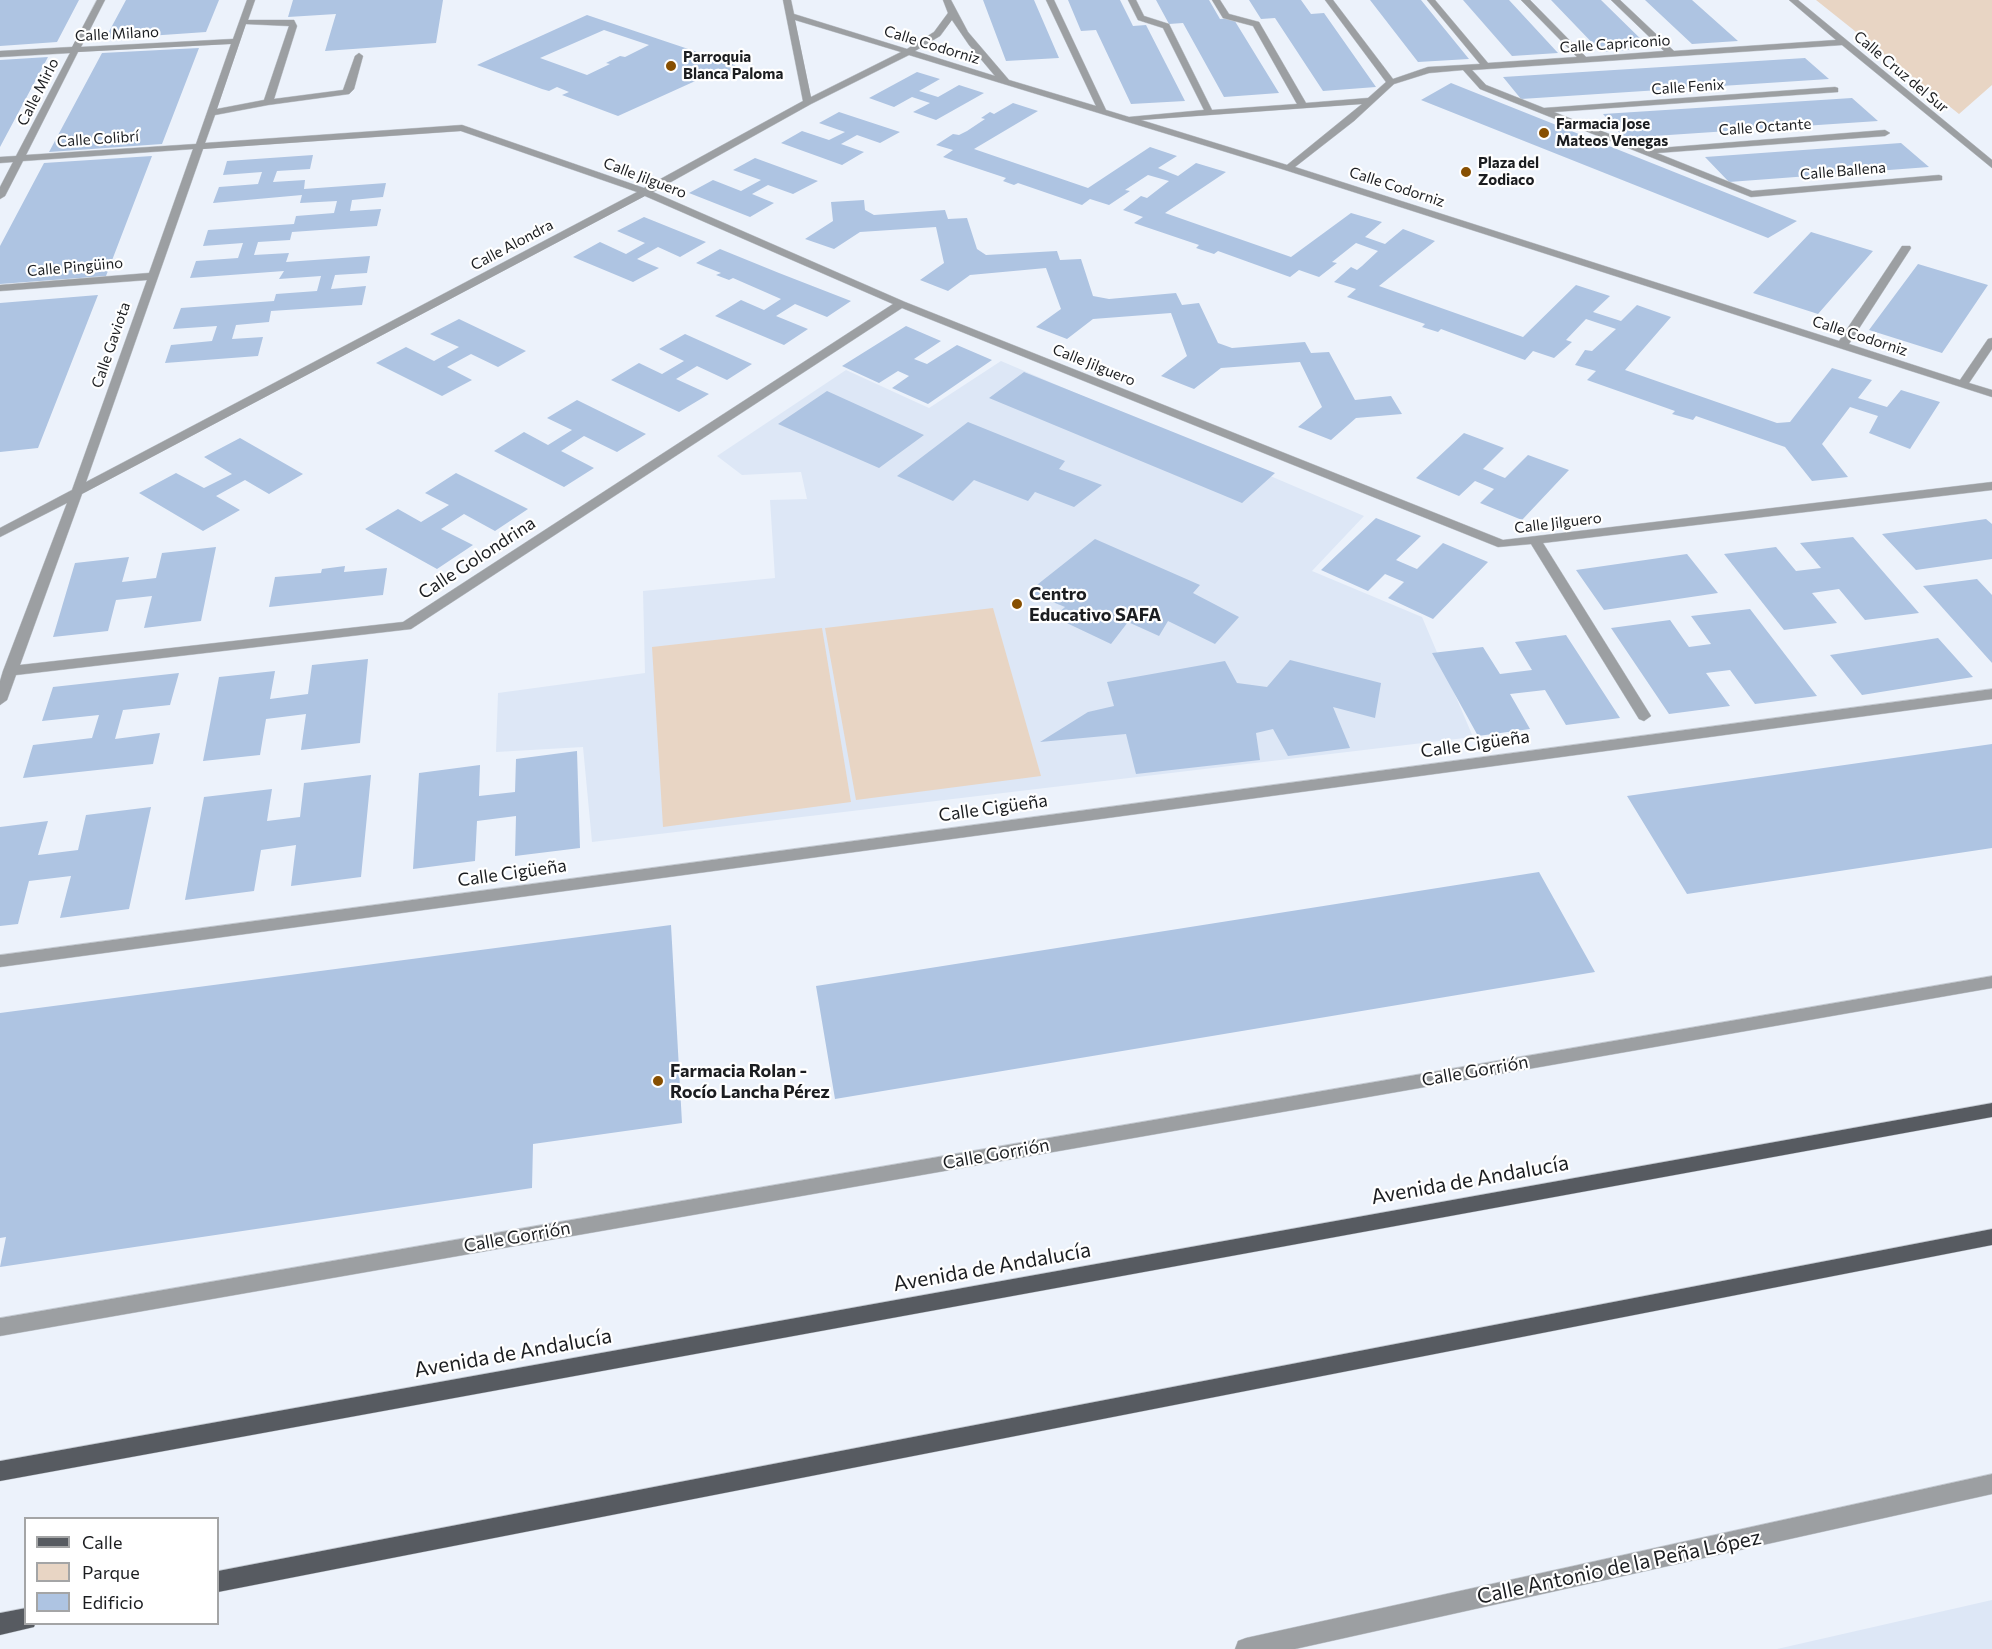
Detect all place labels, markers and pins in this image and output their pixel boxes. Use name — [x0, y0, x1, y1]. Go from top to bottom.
place label: Parroquia Blanca Paloma — [683, 48, 783, 83]
marker: Parroquia Blanca Paloma — [664, 59, 678, 73]
place label: Farmacia Jose Mateos Venegas — [1556, 115, 1668, 150]
marker: Farmacia Jose Mateos Venegas — [1537, 126, 1551, 140]
place label: Plaza del Zodiaco — [1478, 154, 1539, 189]
marker: Plaza del Zodiaco — [1459, 165, 1473, 179]
place label: Centro Educativo SAFA — [1029, 583, 1161, 626]
marker: Centro Educativo SAFA — [1010, 597, 1024, 611]
place label: Farmacia Rolan - Rocío Lancha Pérez — [670, 1060, 830, 1102]
marker: Farmacia Rolan - Rocío Lancha Pérez — [651, 1074, 665, 1088]

